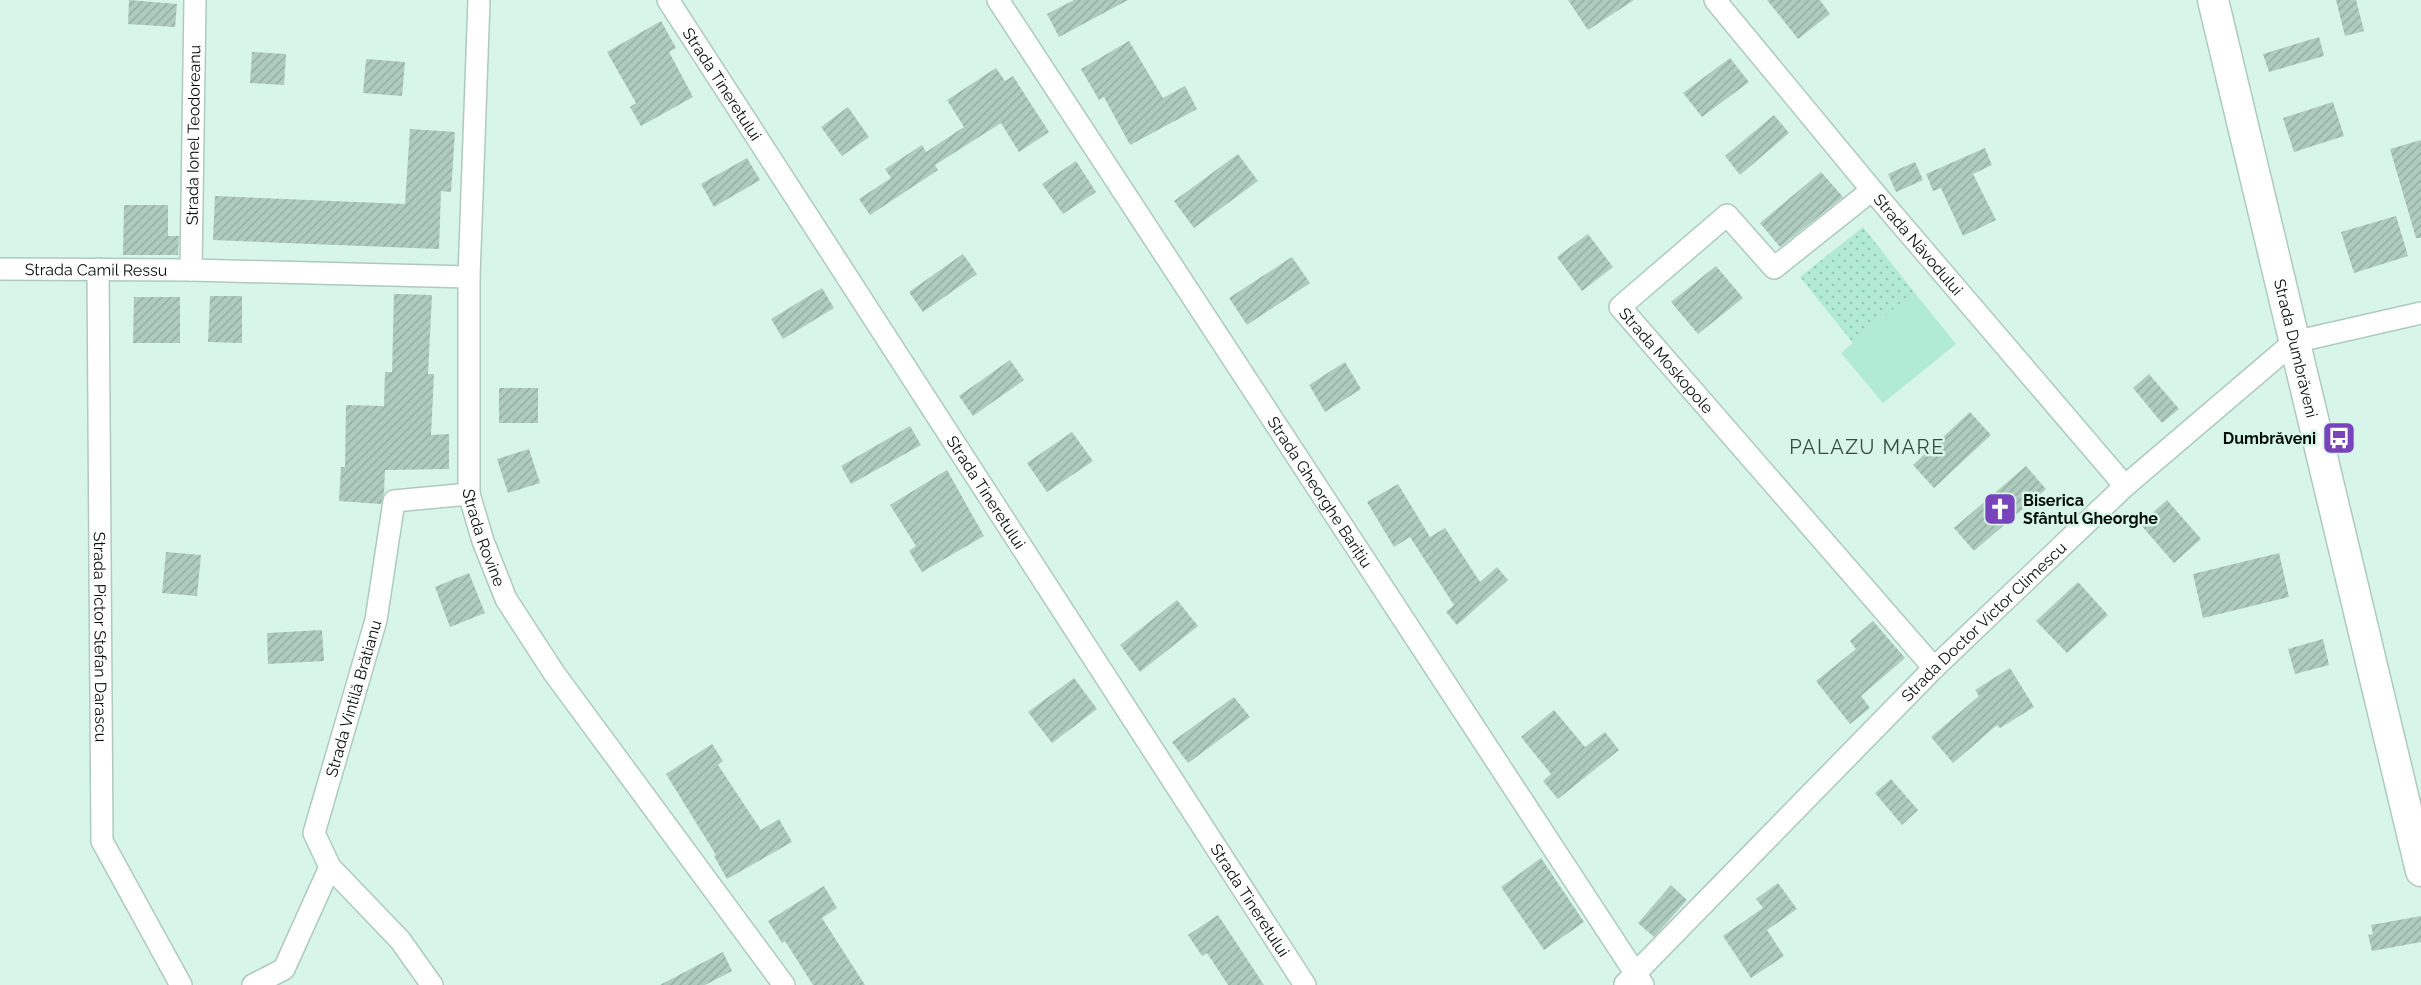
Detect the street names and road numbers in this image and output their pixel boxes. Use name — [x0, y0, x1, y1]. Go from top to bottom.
street label: Strada Tineretului — [678, 24, 765, 144]
street label: Strada Ionel Teodoreanu — [183, 45, 204, 225]
street label: Strada Năvodului — [1869, 190, 1967, 299]
street label: Strada Camil Ressu — [25, 260, 167, 280]
street label: Strada Dumbrăveni — [2270, 277, 2321, 420]
street label: Strada Moskopole — [1615, 304, 1717, 418]
street label: Strada Gheorghe Barițiu — [1263, 413, 1376, 571]
street label: Strada Tineretului — [942, 432, 1029, 552]
street label: Strada Rovine — [459, 489, 509, 589]
street label: Strada Pictor Stefan Darascu — [90, 532, 110, 742]
street label: Strada Doctor Victor Climescu — [1898, 538, 2070, 706]
street label: Strada Vintilă Brătianu — [322, 618, 385, 779]
street label: Strada Tineretului — [1206, 840, 1293, 960]

